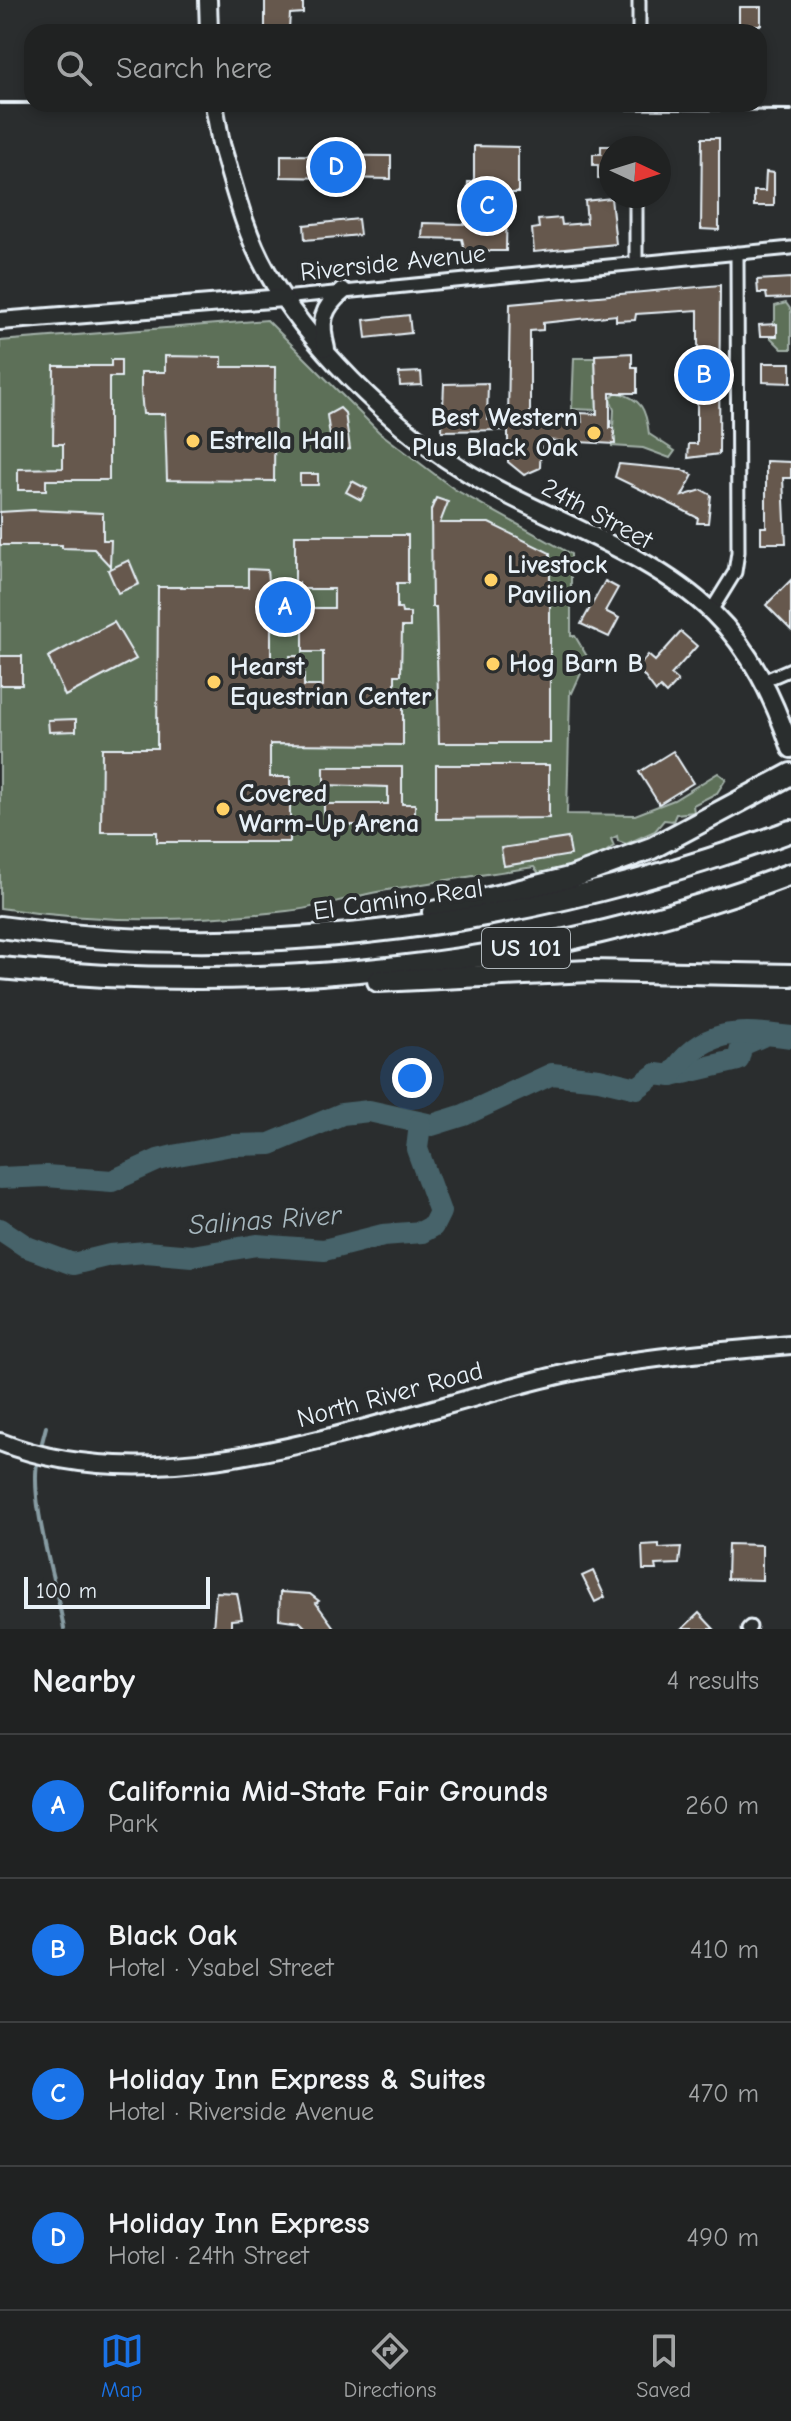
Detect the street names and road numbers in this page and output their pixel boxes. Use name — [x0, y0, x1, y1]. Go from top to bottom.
street label: Riverside Avenue — [299, 238, 487, 288]
street label: 24th Street — [536, 472, 659, 556]
street label: El Camino Real — [311, 873, 485, 927]
road number: US 101 — [482, 928, 570, 968]
street label: North River Road — [294, 1356, 486, 1434]

